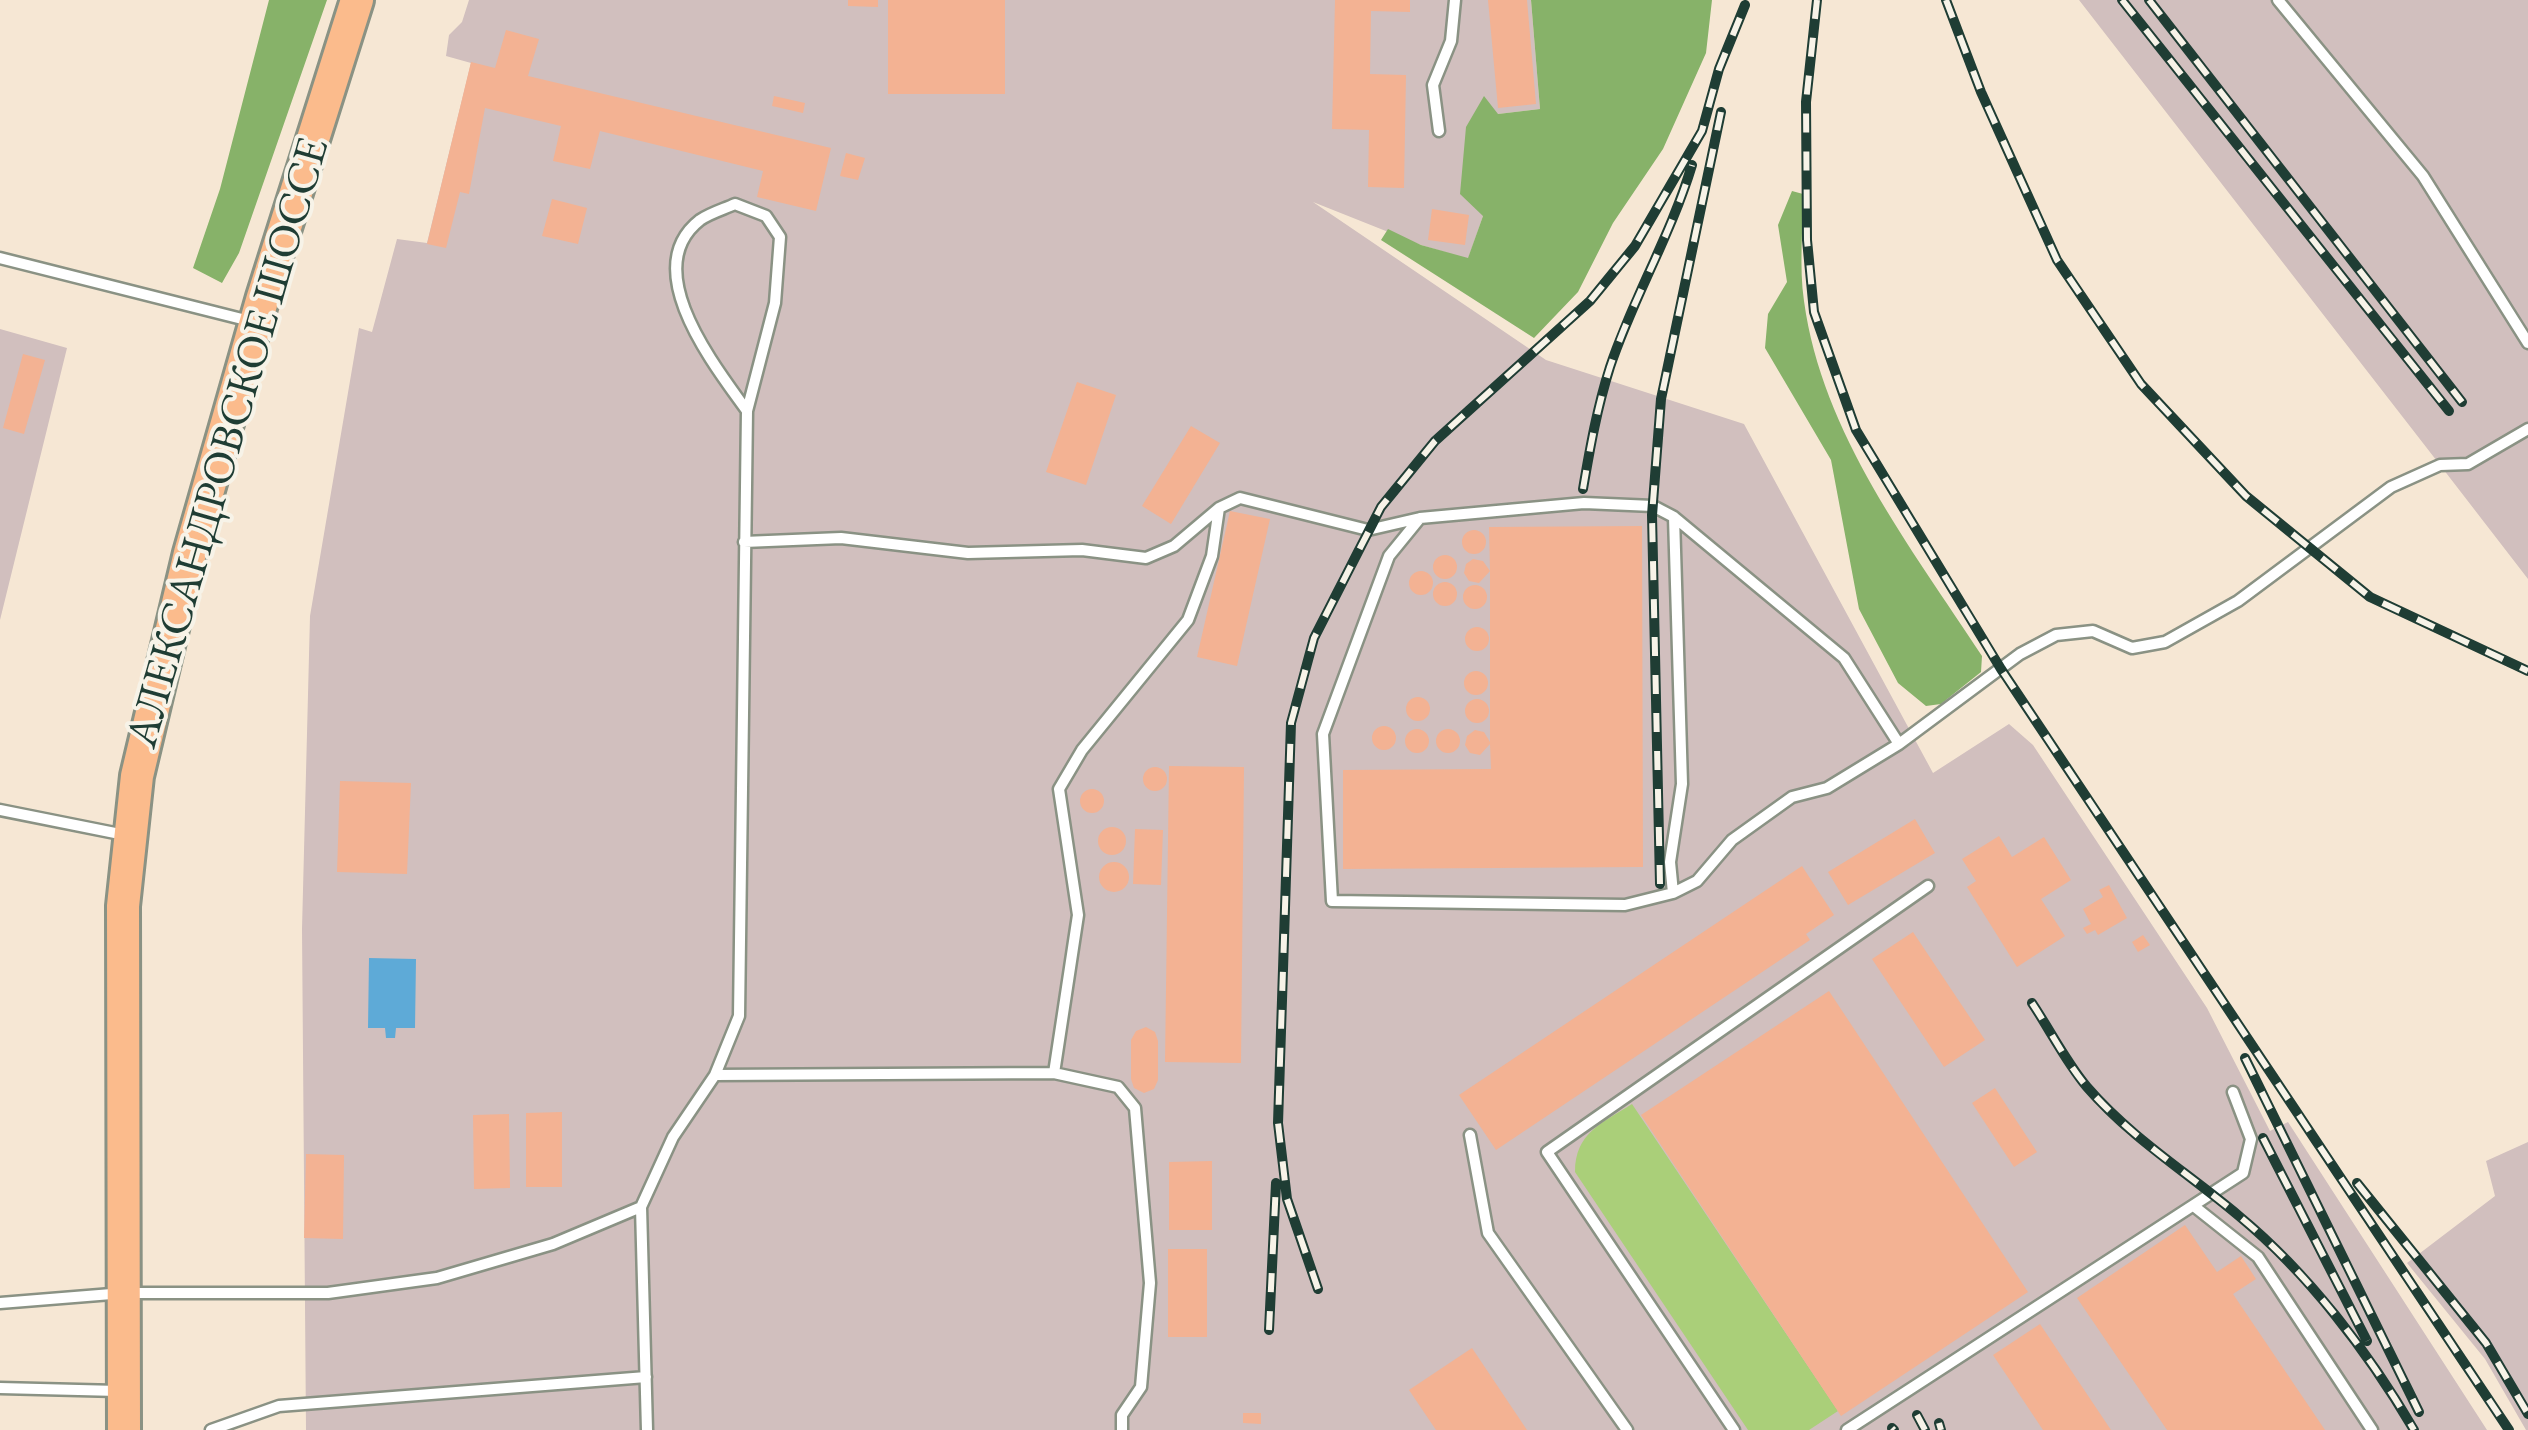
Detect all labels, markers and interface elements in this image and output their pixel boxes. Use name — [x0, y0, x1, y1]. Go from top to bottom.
street label: АЛЕКСАНДРОВСКОЕ ШОССЕ — [116, 132, 342, 754]

